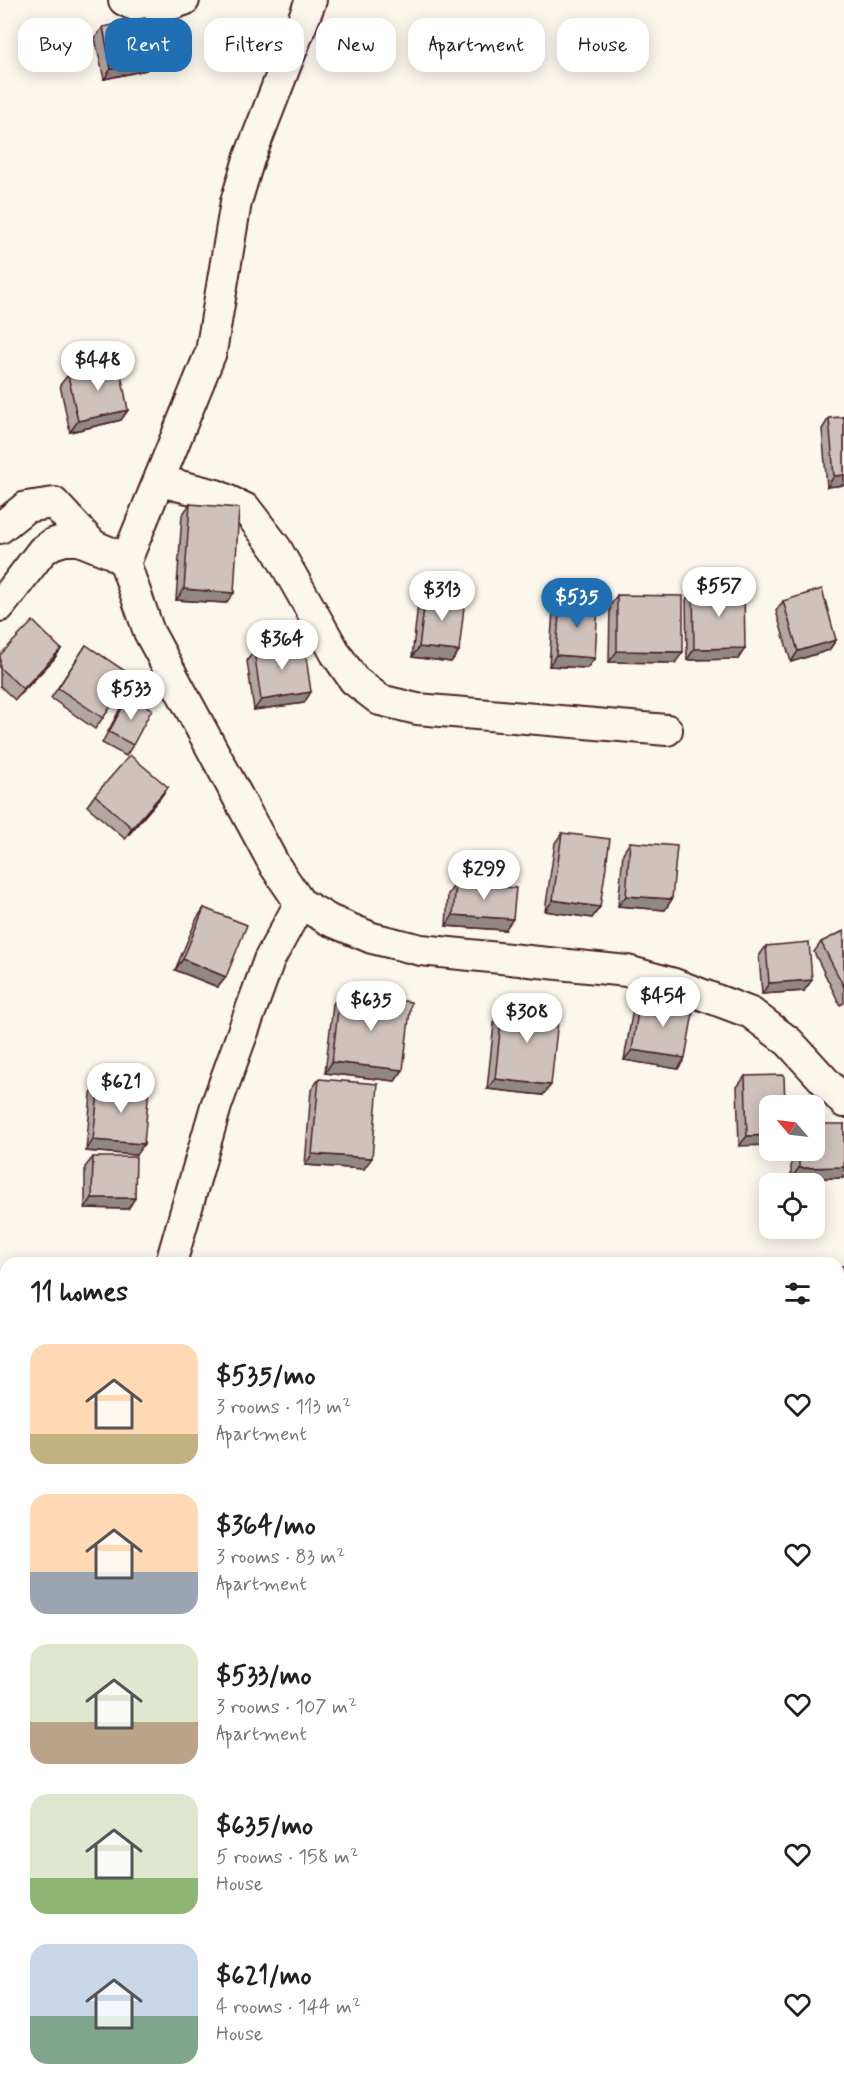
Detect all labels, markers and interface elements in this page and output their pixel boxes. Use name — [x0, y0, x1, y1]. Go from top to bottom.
chip: Buy — [18, 18, 93, 72]
chip: Rent — [105, 18, 192, 72]
chip: Filters — [204, 18, 304, 72]
chip: New — [316, 18, 396, 72]
chip: Apartment — [408, 18, 545, 72]
chip: House — [557, 18, 649, 72]
pin: $448 — [62, 341, 134, 392]
text: $448 — [75, 347, 121, 374]
pin: $557 — [683, 567, 755, 618]
pin: $313 — [406, 571, 478, 622]
text: $557 — [696, 573, 742, 600]
text: $313 — [423, 577, 461, 604]
pin: $535 — [541, 578, 613, 629]
text: $535 — [555, 584, 599, 611]
pin: $364 — [246, 620, 318, 671]
text: $364 — [260, 626, 304, 653]
pin: $533 — [95, 670, 167, 721]
text: $533 — [111, 676, 151, 703]
pin: $299 — [448, 850, 520, 901]
text: $299 — [462, 856, 506, 883]
pin: $454 — [627, 977, 699, 1028]
pin: $635 — [335, 981, 407, 1032]
text: $454 — [640, 983, 686, 1010]
text: $635 — [350, 987, 392, 1014]
pin: $308 — [491, 993, 563, 1044]
text: $308 — [505, 999, 549, 1026]
pin: $621 — [85, 1063, 157, 1114]
text: $621 — [101, 1069, 141, 1096]
north arrow — [759, 1095, 825, 1161]
map controls — [759, 1095, 825, 1239]
button: locate — [759, 1173, 825, 1239]
text: 11 homes — [30, 1276, 128, 1310]
icon: filters — [781, 1277, 814, 1310]
text: $535/mo — [216, 1360, 316, 1394]
icon: home — [78, 1368, 150, 1440]
icon: heart — [781, 1388, 814, 1421]
text: 3 rooms · 113 m² — [216, 1394, 351, 1421]
text: Apartment — [216, 1421, 307, 1448]
text: $364/mo — [216, 1510, 316, 1544]
icon: home — [78, 1518, 150, 1590]
icon: heart — [781, 1538, 814, 1571]
text: 3 rooms · 83 m² — [216, 1544, 345, 1571]
text: Apartment — [216, 1571, 307, 1598]
text: $533/mo — [216, 1660, 312, 1694]
icon: home — [78, 1668, 150, 1740]
icon: heart — [781, 1688, 814, 1721]
text: 3 rooms · 107 m² — [216, 1694, 357, 1721]
text: Apartment — [216, 1721, 307, 1748]
text: $635/mo — [216, 1810, 313, 1844]
icon: home — [78, 1818, 150, 1890]
icon: heart — [781, 1838, 814, 1871]
text: 5 rooms · 158 m² — [216, 1844, 359, 1871]
text: House — [216, 1871, 263, 1898]
text: $621/mo — [216, 1960, 312, 1994]
icon: home — [78, 1968, 150, 2040]
icon: heart — [781, 1988, 814, 2021]
text: 4 rooms · 144 m² — [216, 1994, 361, 2021]
text: House — [216, 2021, 263, 2048]

